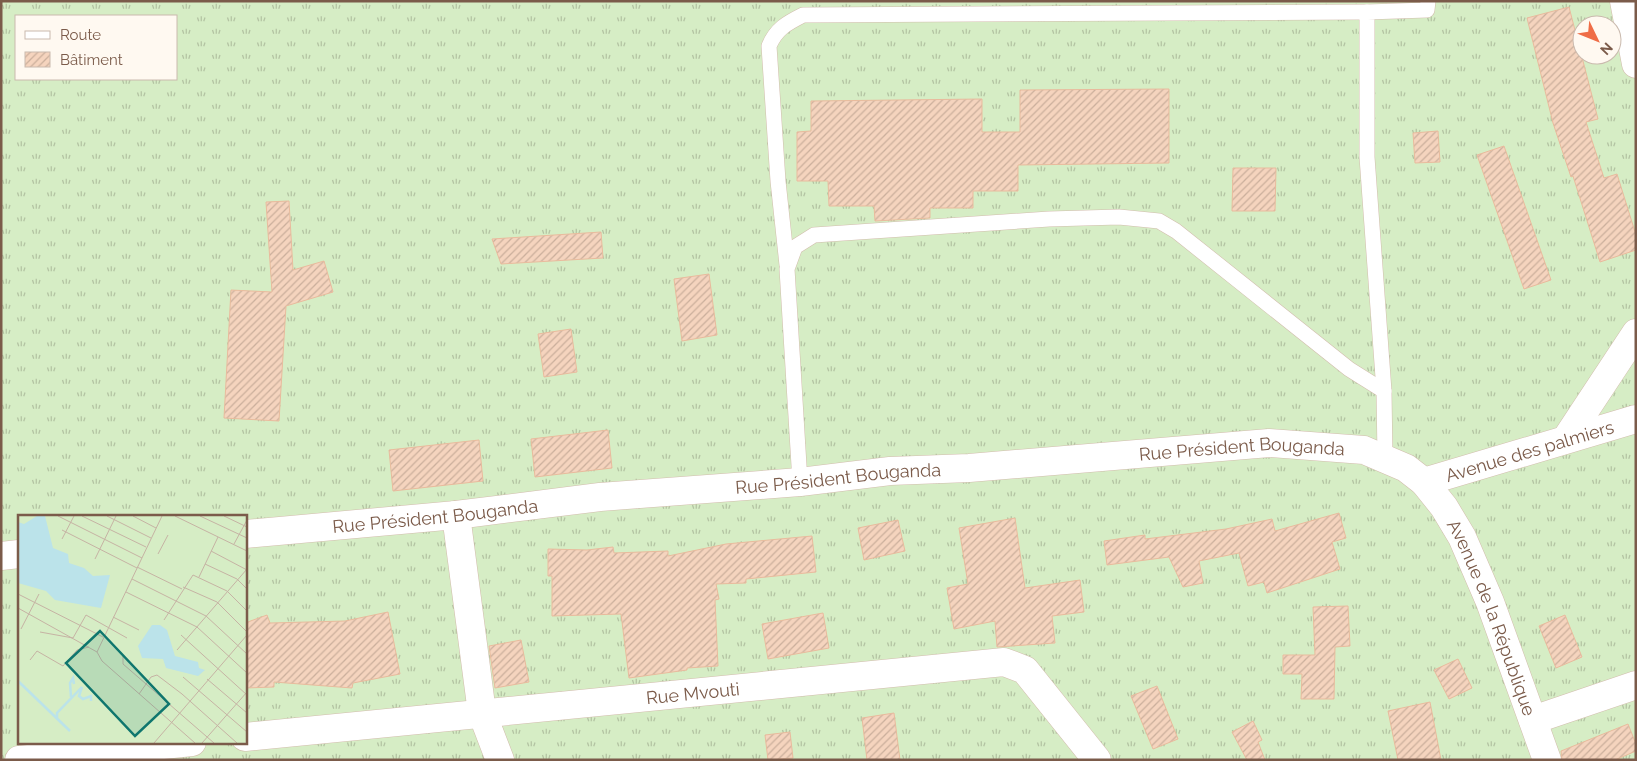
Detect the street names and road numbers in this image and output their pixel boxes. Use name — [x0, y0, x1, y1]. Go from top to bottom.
street label: Avenue des palmiers — [1443, 416, 1617, 486]
street label: Rue Président Bouganda — [1138, 432, 1346, 464]
street label: Rue Président Bouganda — [735, 459, 941, 497]
street label: Rue Président Bouganda — [331, 494, 539, 537]
street label: Avenue de la République — [1443, 515, 1541, 719]
street label: Rue Mvouti — [645, 678, 741, 708]

